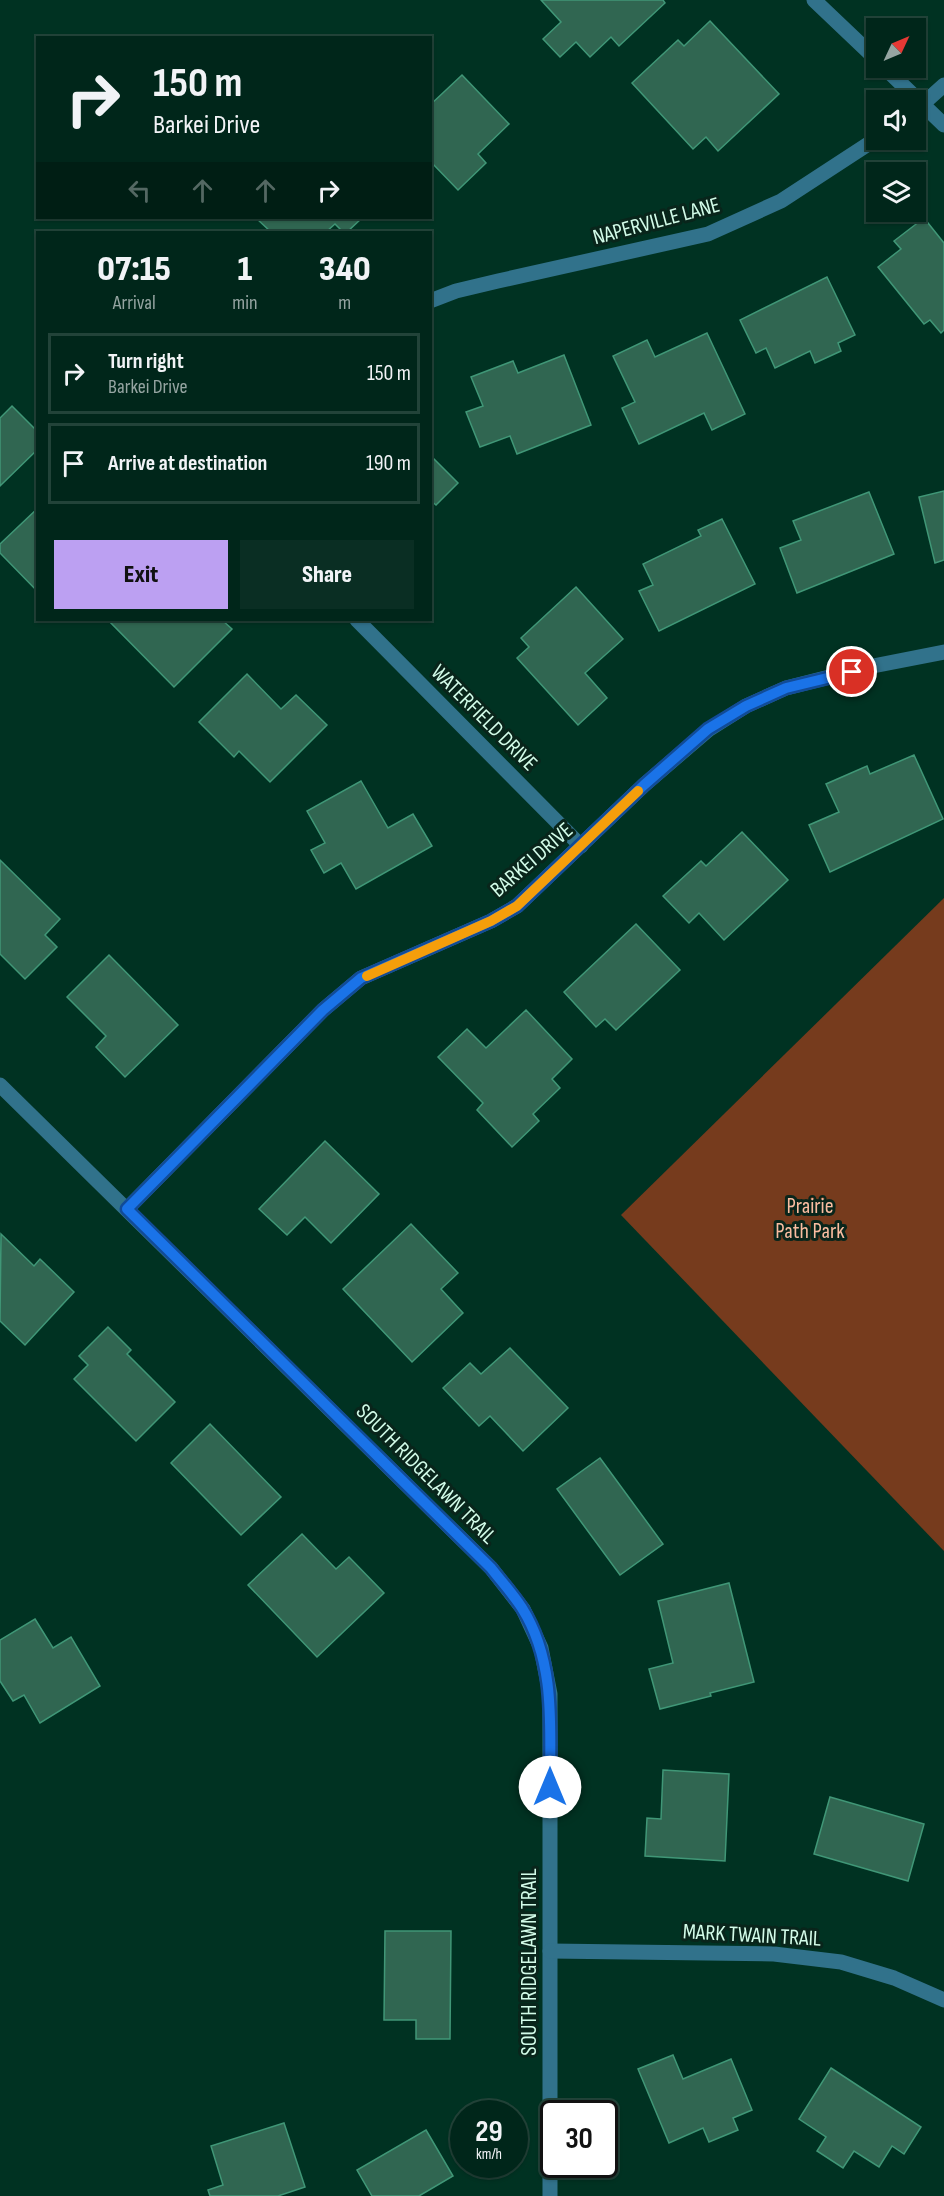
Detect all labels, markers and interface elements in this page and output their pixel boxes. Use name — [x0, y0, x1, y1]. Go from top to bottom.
north arrow — [866, 18, 926, 78]
map controls — [866, 18, 926, 222]
text: 150 m — [153, 58, 242, 109]
icon: right — [54, 60, 132, 138]
button: sound — [866, 90, 926, 150]
text: Barkei Drive — [153, 109, 260, 141]
button: layers — [866, 162, 926, 222]
icon: left — [123, 174, 156, 207]
icon: ahead — [186, 174, 219, 207]
icon: ahead — [249, 174, 282, 207]
icon: right — [312, 174, 345, 207]
street label: NAPERVILLE LANE — [590, 192, 723, 251]
text: 07:15 — [97, 248, 171, 291]
text: 1 — [238, 248, 252, 291]
text: 340 — [319, 248, 371, 291]
text: Arrival — [113, 291, 156, 315]
text: min — [232, 291, 257, 315]
text: m — [338, 291, 351, 315]
text: Turn right — [108, 348, 184, 375]
icon: right — [57, 357, 90, 390]
text: 150 m — [367, 360, 411, 387]
text: Barkei Drive — [108, 375, 188, 399]
icon: arrive — [57, 447, 90, 480]
text: Arrive at destination — [108, 450, 267, 477]
text: 190 m — [366, 450, 411, 477]
button: Exit — [54, 540, 228, 609]
button: Share — [240, 540, 414, 609]
pin — [826, 646, 877, 697]
icon: arrive — [835, 655, 868, 688]
street label: WATERFIELD DRIVE — [425, 659, 543, 777]
street label: BARKEI DRIVE — [485, 817, 579, 903]
park label: Prairie Path Park — [775, 1193, 845, 1245]
street label: SOUTH RIDGELAWN TRAIL — [350, 1398, 502, 1550]
position arrow — [518, 1755, 582, 1819]
street label: SOUTH RIDGELAWN TRAIL — [516, 1868, 543, 2056]
street label: MARK TWAIN TRAIL — [682, 1918, 822, 1953]
speed limit sign: 30 — [540, 2100, 618, 2178]
text: 29 — [475, 2114, 503, 2150]
text: km/h — [476, 2145, 502, 2164]

